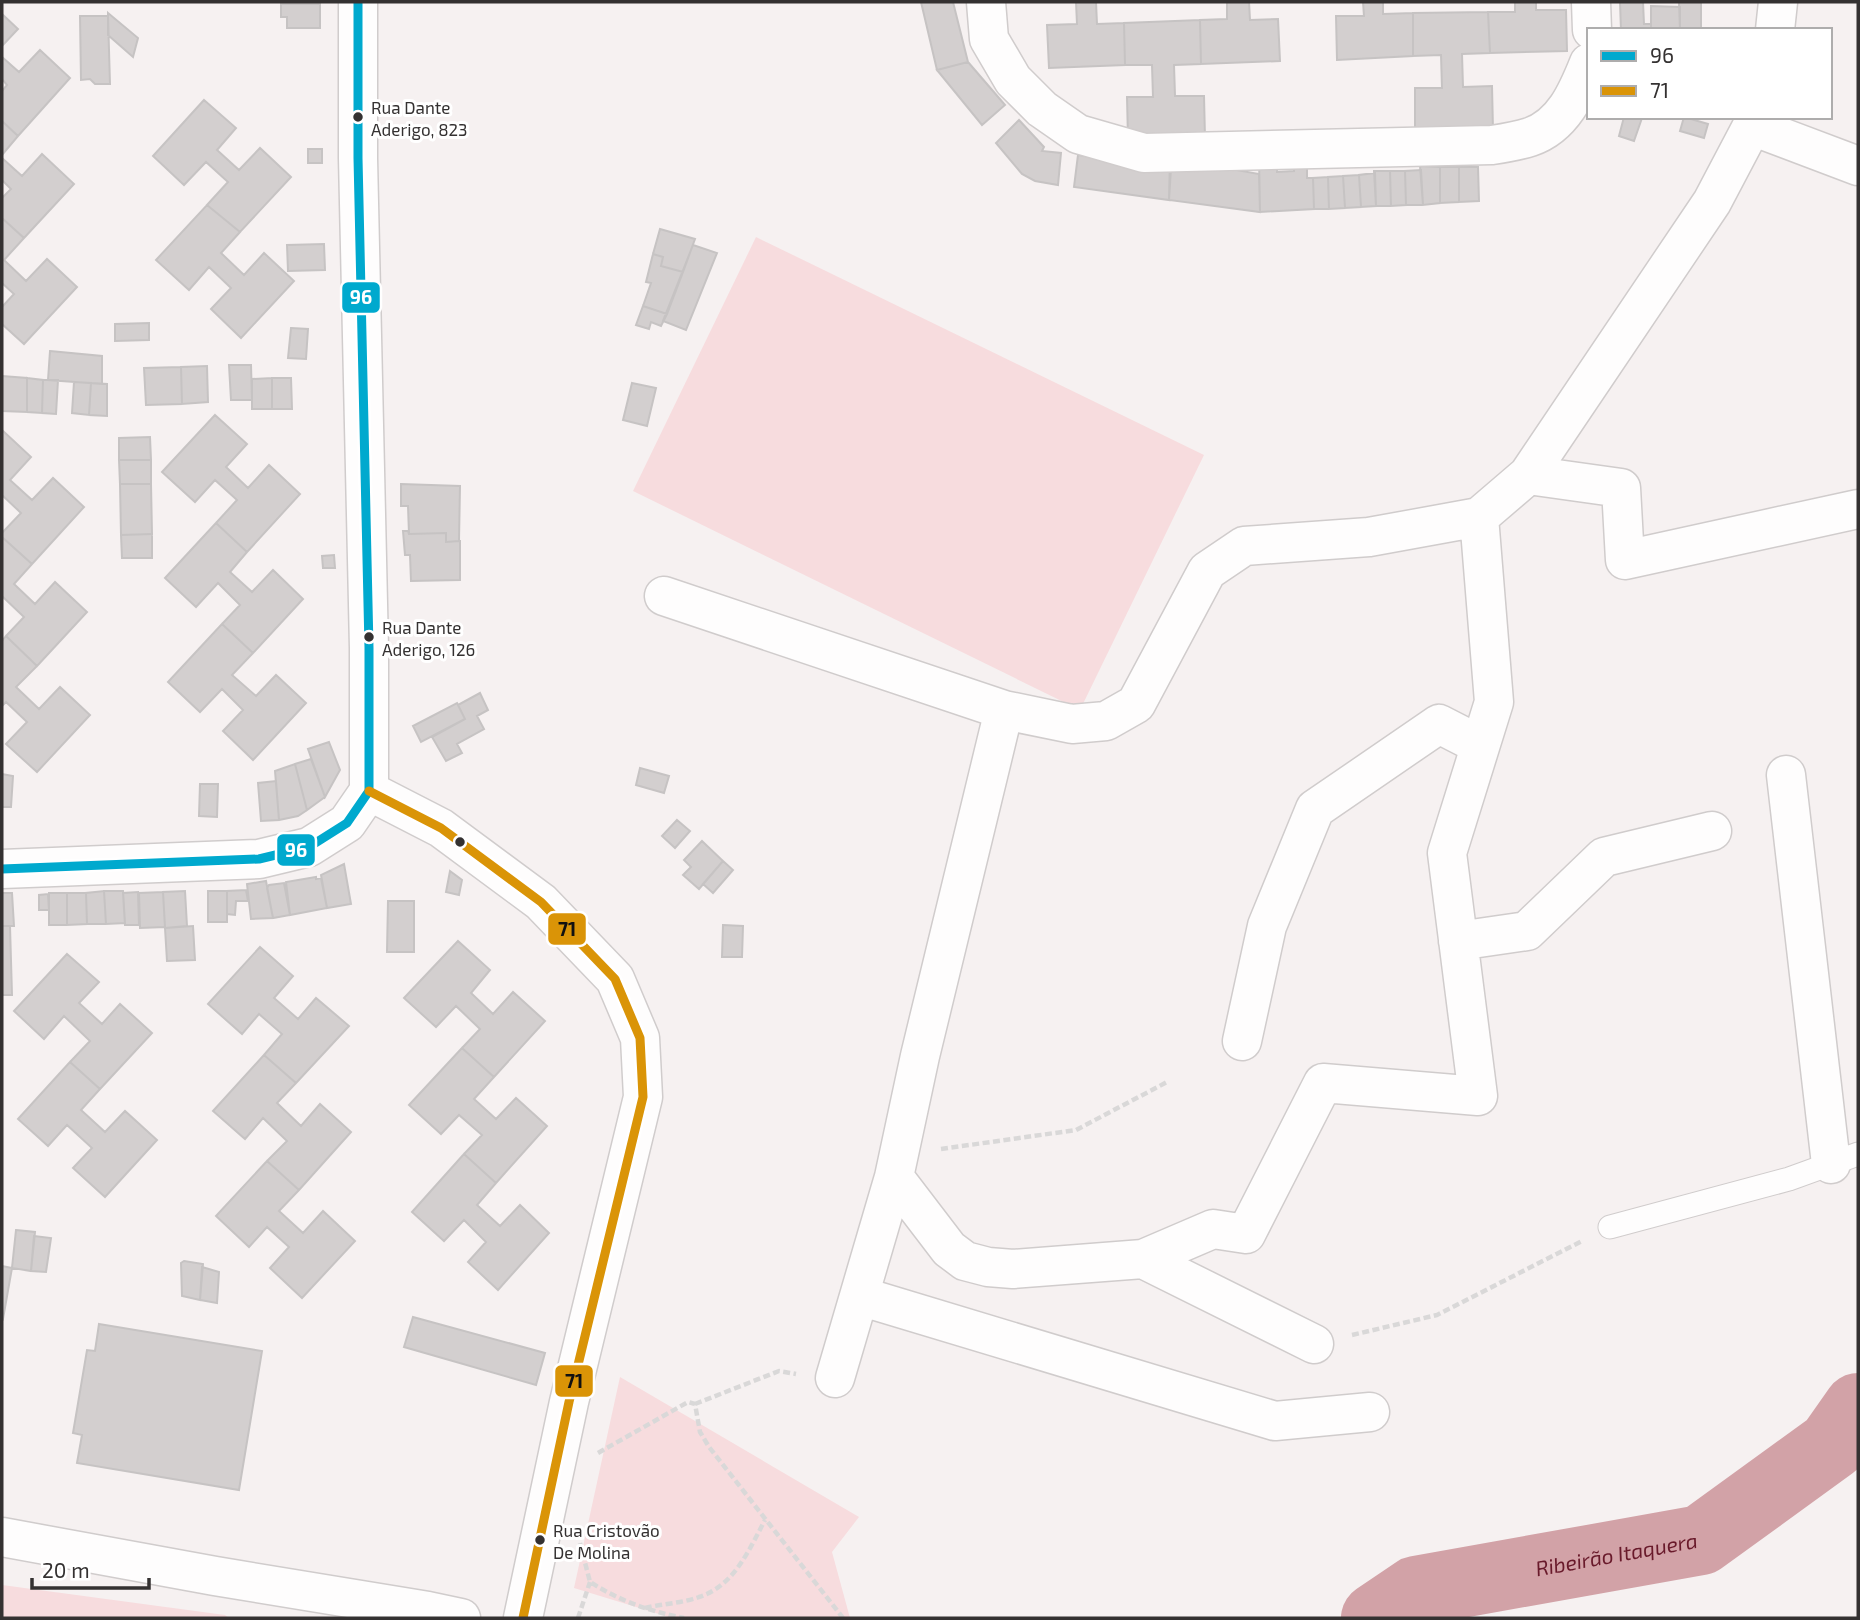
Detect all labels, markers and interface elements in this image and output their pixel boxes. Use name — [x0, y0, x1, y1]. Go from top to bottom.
legend — [1587, 28, 1832, 119]
text: 96 — [1650, 42, 1674, 67]
text: 71 — [1650, 77, 1669, 102]
place label: Rua Dante Aderigo, 823 — [371, 97, 468, 140]
marker: Rua Dante Aderigo, 823 — [351, 110, 365, 124]
line badge: 96 — [341, 281, 381, 314]
text: 96 — [350, 285, 372, 308]
place label: Rua Dante Aderigo, 126 — [382, 617, 475, 660]
marker: Rua Dante Aderigo, 126 — [362, 630, 376, 644]
line badge: 96 — [276, 833, 316, 867]
unlabelled marker — [453, 835, 467, 849]
text: 96 — [285, 838, 307, 861]
line badge: 71 — [547, 912, 587, 946]
text: 71 — [558, 917, 576, 940]
line badge: 71 — [554, 1364, 594, 1398]
text: 71 — [565, 1369, 583, 1392]
place label: Rua Cristovão De Molina — [553, 1520, 660, 1562]
water label: Ribeirão Itaquera — [1533, 1527, 1699, 1580]
marker: Rua Cristovão De Molina — [533, 1533, 547, 1547]
scale bar — [32, 1546, 149, 1590]
text: 20 m — [42, 1557, 90, 1582]

